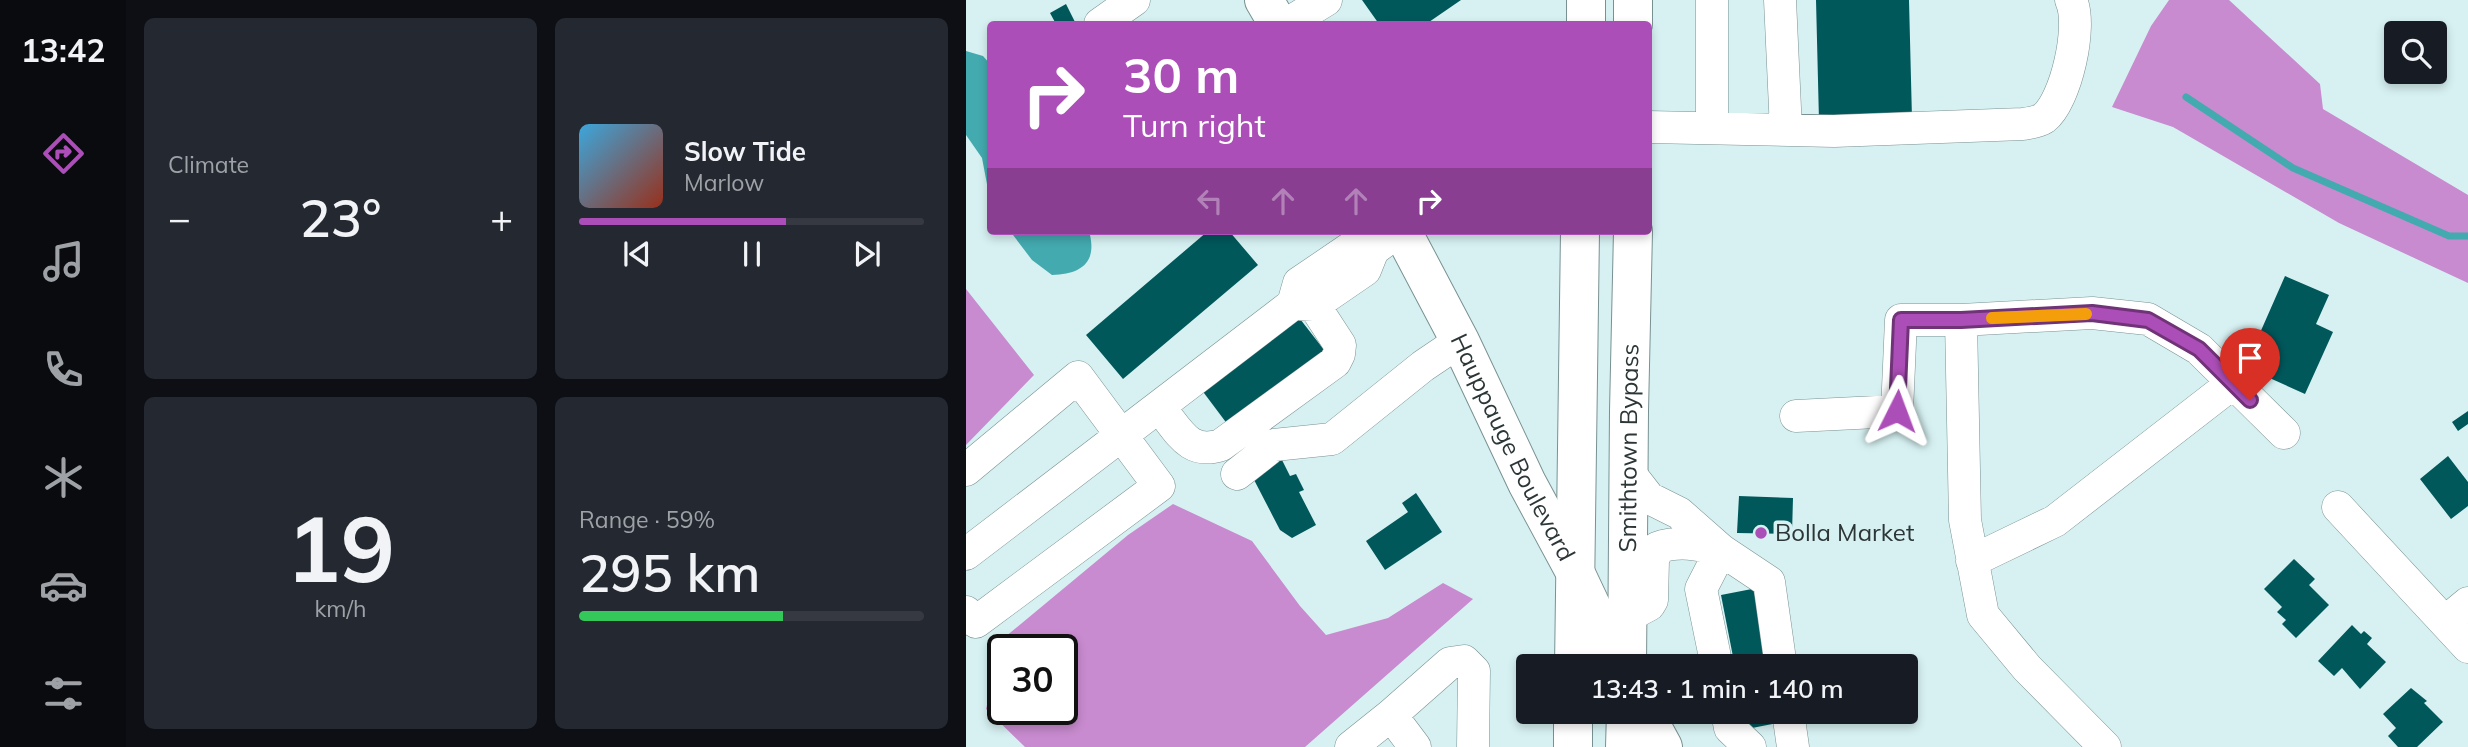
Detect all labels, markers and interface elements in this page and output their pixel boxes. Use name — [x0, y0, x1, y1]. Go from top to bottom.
map controls — [2384, 21, 2447, 84]
button: search — [2384, 21, 2447, 84]
text: 13:42 — [21, 30, 105, 70]
text: 30 m — [1123, 44, 1239, 105]
icon: right — [1008, 49, 1099, 140]
text: Turn right — [1123, 105, 1266, 145]
icon: directions — [39, 129, 88, 178]
text: Slow Tide — [684, 135, 806, 168]
text: Climate — [168, 150, 249, 179]
text: Marlow — [684, 168, 764, 197]
icon: left — [1191, 182, 1229, 220]
icon: ahead — [1264, 182, 1302, 220]
icon: ahead — [1337, 182, 1375, 220]
icon: right — [1410, 182, 1448, 220]
text: 23° — [300, 185, 381, 250]
text: − — [168, 194, 191, 242]
text: + — [490, 194, 513, 242]
icon: previous — [618, 235, 656, 273]
icon: pause — [733, 235, 771, 273]
icon: next — [848, 235, 886, 273]
icon: music — [39, 237, 88, 286]
street label: Hauppauge Boulevard — [1445, 328, 1582, 566]
pin — [2220, 328, 2280, 400]
icon: arrive — [2231, 339, 2269, 377]
street label: Smithtown Bypass — [1612, 343, 1644, 553]
icon: phone — [39, 345, 88, 394]
position arrow — [1860, 374, 1934, 448]
icon: climate — [39, 453, 88, 502]
text: 19 — [286, 491, 395, 605]
text: Range · 59% — [579, 505, 715, 534]
place label: Bolla Market — [1775, 517, 1914, 547]
marker: Bolla Market — [1753, 525, 1769, 541]
text: 295 km — [579, 540, 760, 605]
icon: car — [39, 561, 88, 610]
text: km/h — [314, 594, 367, 623]
speed limit sign: 30 — [987, 634, 1078, 725]
icon: filters — [39, 669, 88, 718]
text: 13:43 · 1 min · 140 m — [1590, 672, 1844, 705]

